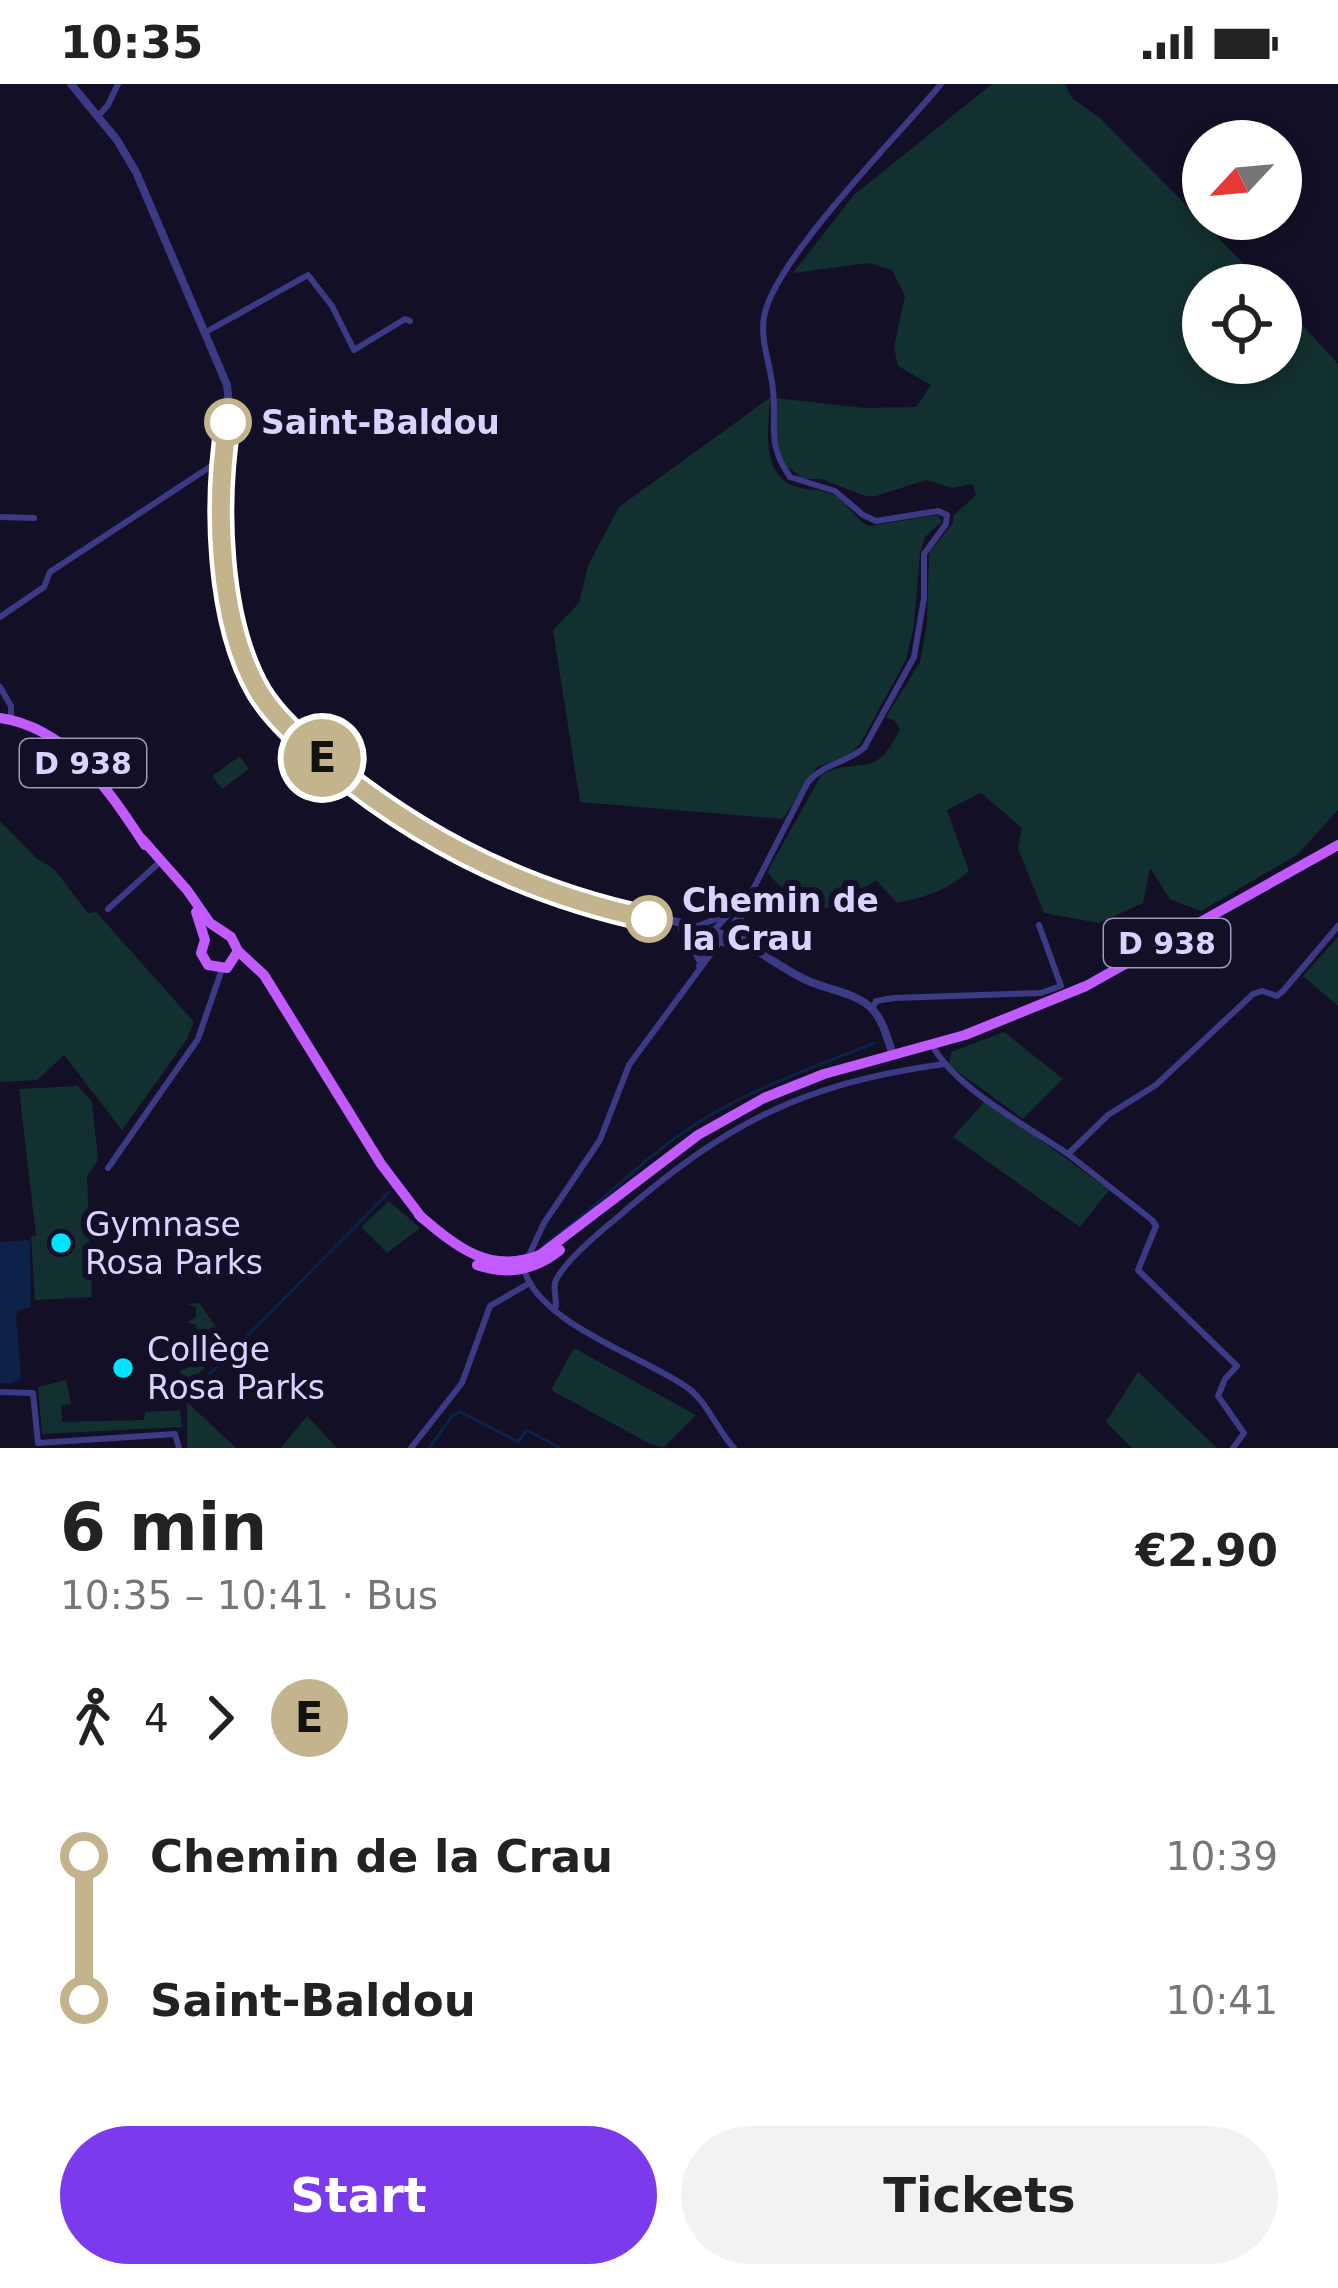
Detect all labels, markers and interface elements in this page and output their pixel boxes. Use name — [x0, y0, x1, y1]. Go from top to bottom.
text: 10:35 — [60, 16, 203, 69]
north arrow — [1182, 120, 1302, 240]
map controls — [1182, 120, 1302, 384]
button: locate — [1182, 264, 1302, 384]
marker: Saint-Baldou — [206, 400, 250, 444]
place label: Saint-Baldou — [261, 403, 500, 442]
line badge: E — [283, 719, 361, 797]
text: E — [308, 733, 336, 782]
road number: D 938 — [20, 739, 146, 787]
place label: Chemin de la Crau — [682, 881, 879, 958]
marker: Chemin de la Crau — [627, 897, 671, 941]
road number: D 938 — [1104, 919, 1230, 967]
place label: Gymnase Rosa Parks — [85, 1205, 263, 1282]
marker: Gymnase Rosa Parks — [48, 1230, 74, 1256]
place label: Collège Rosa Parks — [147, 1330, 325, 1407]
marker: Collège Rosa Parks — [110, 1355, 136, 1381]
text: 6 min — [60, 1489, 267, 1566]
text: €2.90 — [1136, 1524, 1278, 1577]
text: 10:35 – 10:41 · Bus — [60, 1573, 438, 1618]
icon: walk — [60, 1685, 126, 1751]
icon: forward — [187, 1685, 253, 1751]
text: E — [295, 1693, 324, 1742]
text: 4 — [144, 1696, 169, 1741]
text: Chemin de la Crau — [150, 1830, 613, 1883]
text: 10:39 — [1166, 1834, 1278, 1879]
text: Saint-Baldou — [150, 1974, 476, 2027]
text: 10:41 — [1166, 1978, 1278, 2023]
button: Start — [60, 2126, 657, 2264]
button: Tickets — [681, 2126, 1278, 2264]

